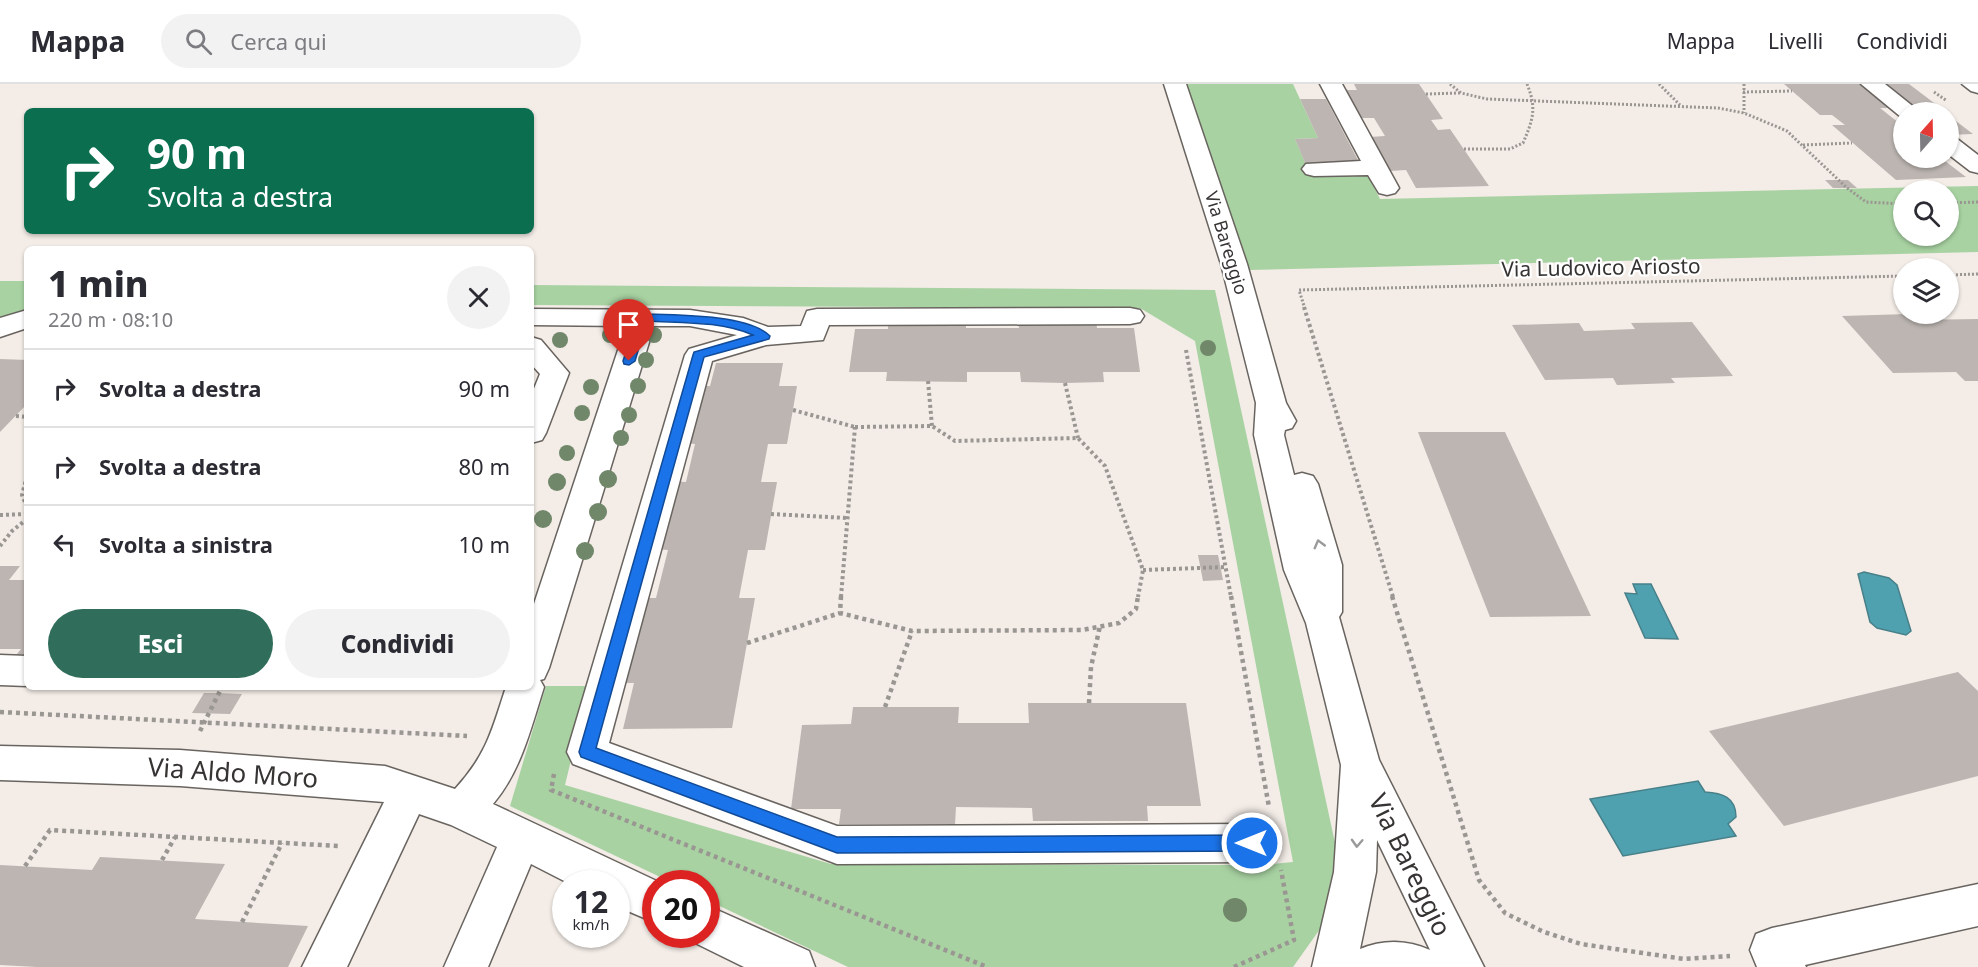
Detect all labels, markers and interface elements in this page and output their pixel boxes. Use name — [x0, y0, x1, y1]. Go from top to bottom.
search box — [161, 14, 581, 68]
text: Mappa — [30, 22, 125, 60]
icon: search — [182, 25, 215, 58]
text: Cerca qui — [230, 26, 327, 56]
text: Mappa — [1667, 27, 1735, 55]
text: Livelli — [1768, 27, 1823, 55]
text: Condividi — [1856, 27, 1948, 55]
north arrow — [1893, 102, 1959, 168]
map controls — [1893, 102, 1959, 324]
text: 90 m — [147, 124, 247, 181]
icon: right — [48, 132, 126, 210]
text: Svolta a destra — [147, 178, 333, 215]
button: search — [1893, 180, 1959, 246]
street label: Via Bareggio — [1200, 188, 1254, 297]
street label: Via Ludovico Ariosto — [1501, 251, 1701, 283]
button: layers — [1893, 258, 1959, 324]
text: 1 min — [48, 259, 149, 308]
button: close — [447, 266, 510, 329]
pin — [603, 299, 654, 361]
text: 220 m · 08:10 — [48, 306, 173, 333]
icon: arrive — [612, 308, 645, 341]
icon: right — [48, 372, 81, 405]
text: Svolta a destra — [99, 373, 262, 403]
text: 90 m — [459, 373, 510, 403]
icon: right — [48, 450, 81, 483]
text: Svolta a destra — [99, 451, 262, 481]
text: 80 m — [459, 451, 510, 481]
icon: left — [48, 528, 81, 561]
text: Svolta a sinistra — [99, 529, 273, 559]
text: 10 m — [459, 529, 510, 559]
one-way arrow — [1314, 539, 1326, 550]
button: Esci — [48, 609, 273, 678]
button: Condividi — [285, 609, 510, 678]
street label: Via Aldo Moro — [147, 748, 319, 796]
street label: Via Bareggio — [1361, 787, 1461, 942]
position arrow — [1220, 811, 1284, 875]
one-way arrow — [1350, 838, 1363, 847]
speed limit sign: 20 — [642, 870, 720, 948]
text: 12 — [574, 881, 608, 922]
text: km/h — [573, 914, 609, 934]

